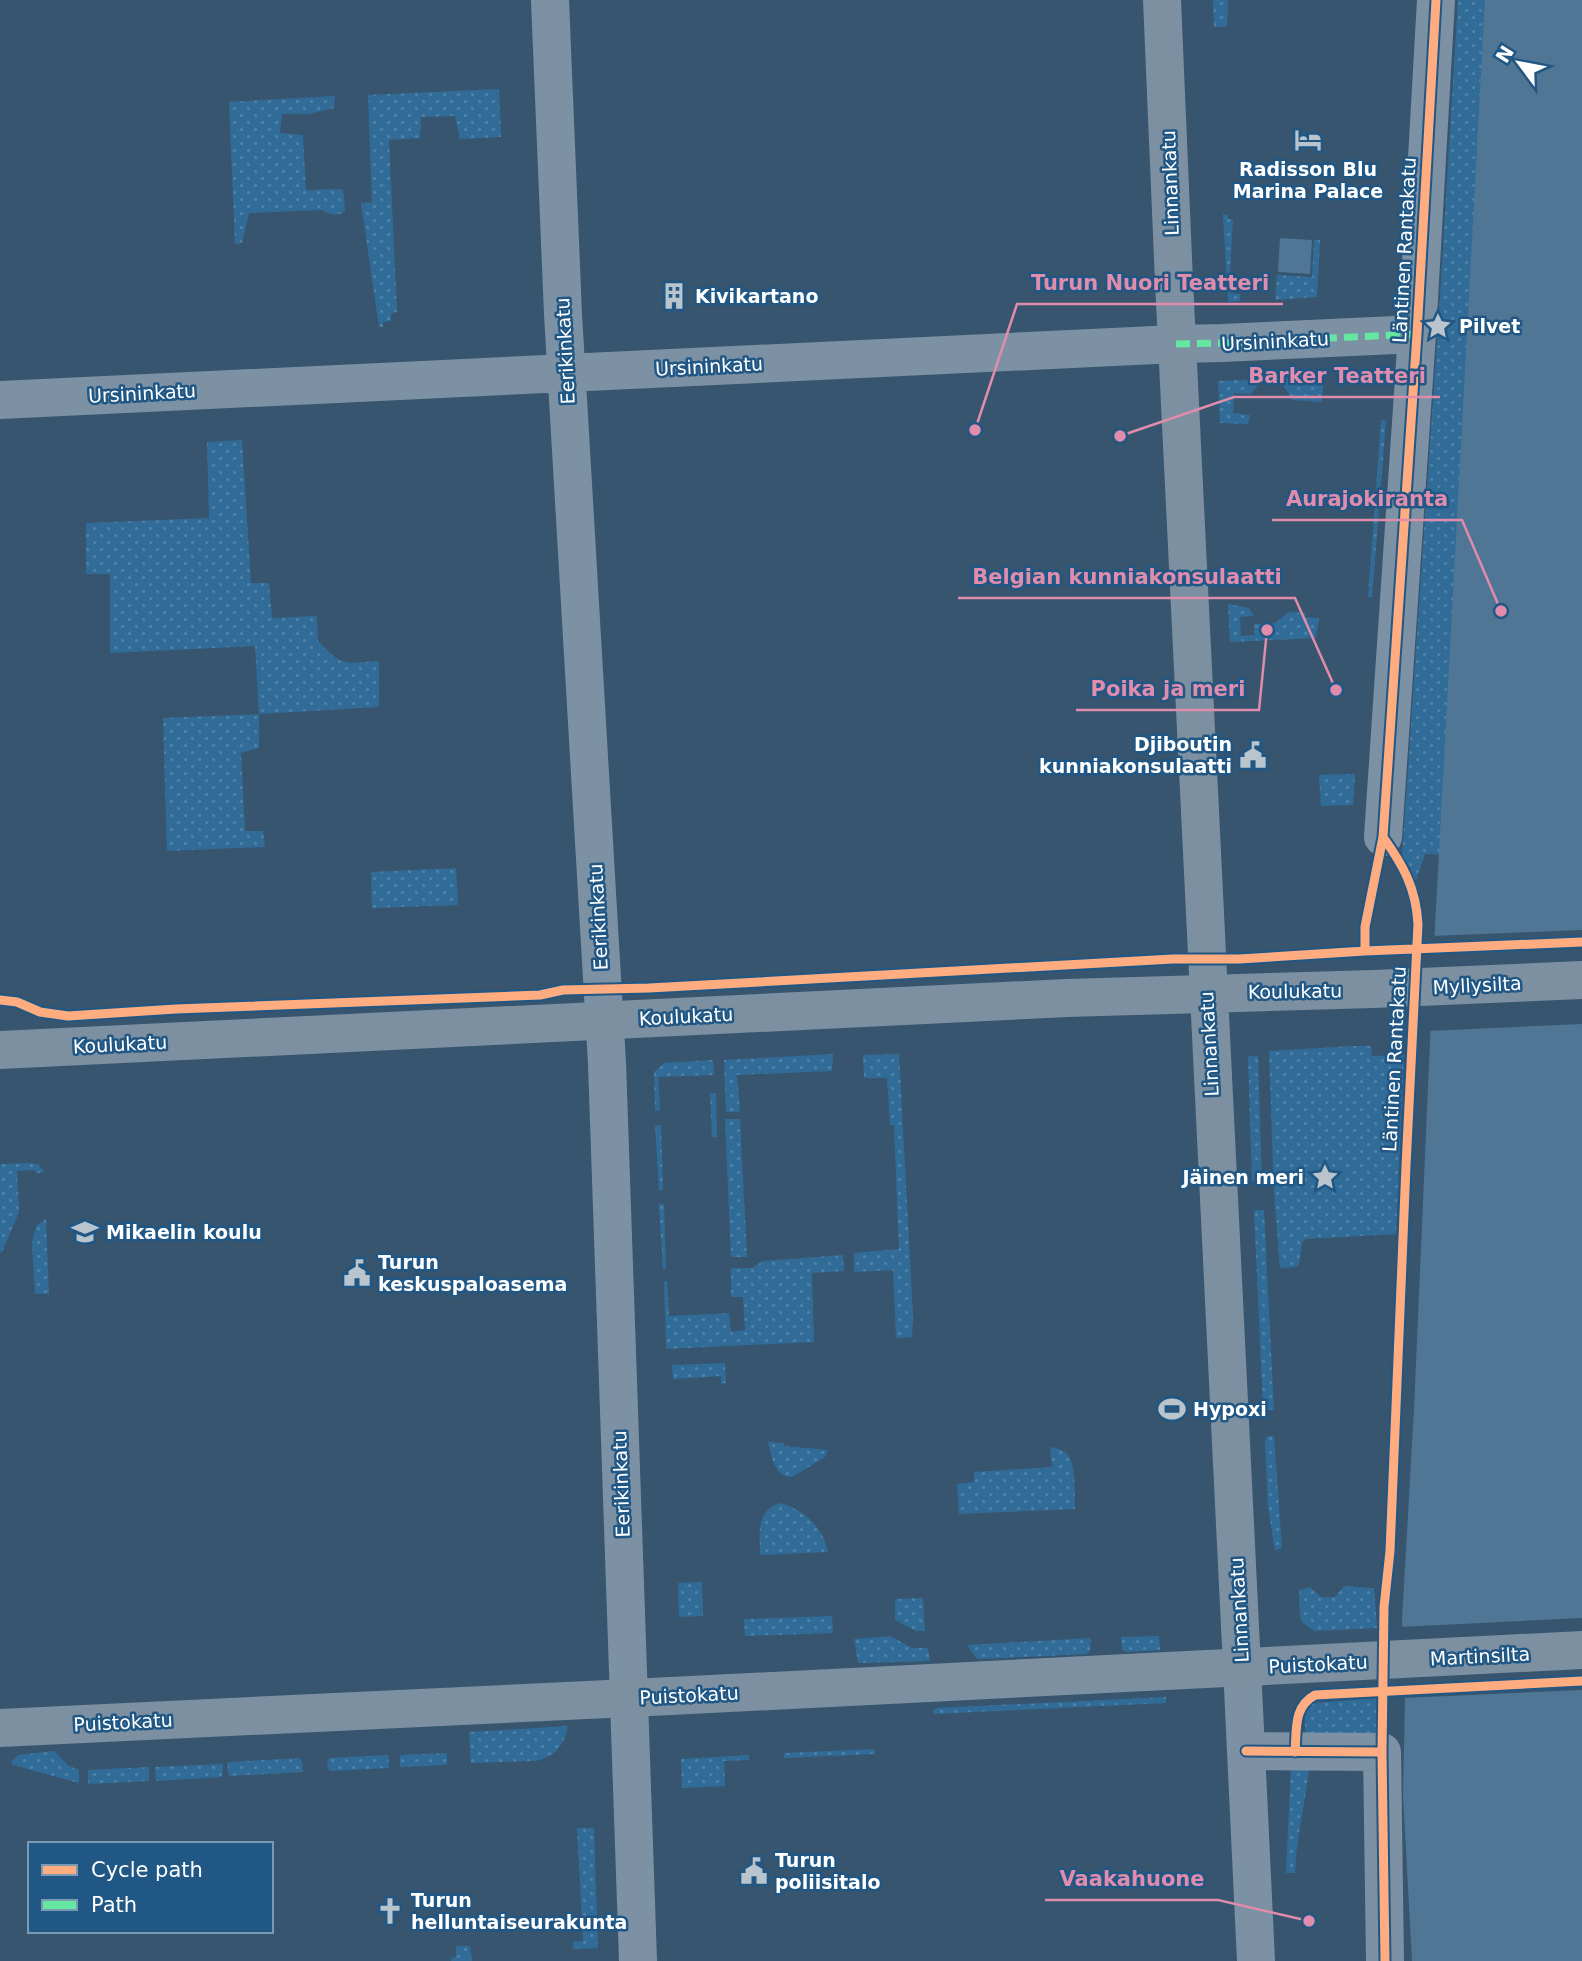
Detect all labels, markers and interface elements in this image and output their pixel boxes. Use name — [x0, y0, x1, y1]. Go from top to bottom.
north arrow — [1484, 28, 1554, 98]
text: N — [1491, 41, 1518, 67]
hotel icon: Radisson Blu Marina Palace — [1293, 125, 1323, 155]
street label: Linnankatu — [1157, 130, 1183, 236]
street label: Läntinen Rantakatu — [1388, 156, 1420, 344]
place label: Radisson Blu Marina Palace — [1233, 158, 1383, 202]
callout: Turun Nuori Teatteri — [1017, 262, 1283, 304]
text: Turun Nuori Teatteri — [1031, 271, 1269, 295]
building icon: Kivikartano — [659, 281, 689, 311]
place label: Kivikartano — [695, 285, 818, 307]
street label: Eerikinkatu — [551, 297, 579, 405]
place icon: Pilvet — [1423, 311, 1453, 341]
place label: Pilvet — [1459, 315, 1520, 337]
street label: Ursininkatu — [1220, 327, 1330, 355]
street label: Ursininkatu — [654, 352, 764, 380]
callout: Barker Teatteri — [1234, 355, 1440, 397]
text: Barker Teatteri — [1248, 364, 1426, 388]
street label: Ursininkatu — [87, 379, 197, 407]
callout: Aurajokiranta — [1272, 478, 1462, 520]
text: Aurajokiranta — [1286, 487, 1448, 511]
callout: Belgian kunniakonsulaatti — [958, 556, 1295, 598]
text: Belgian kunniakonsulaatti — [972, 565, 1282, 589]
callout: Poika ja meri — [1076, 668, 1259, 710]
text: Poika ja meri — [1091, 677, 1245, 701]
place label: Djiboutin kunniakonsulaatti — [1039, 733, 1232, 777]
public building icon: Djiboutin kunniakonsulaatti — [1238, 740, 1268, 770]
street label: Eerikinkatu — [584, 863, 612, 971]
street label: Läntinen Rantakatu — [1378, 965, 1410, 1153]
street label: Myllysilta — [1432, 972, 1522, 998]
street label: Koulukatu — [1248, 979, 1342, 1003]
street label: Linnankatu — [1195, 991, 1223, 1097]
street label: Koulukatu — [638, 1003, 734, 1029]
street label: Koulukatu — [72, 1031, 168, 1057]
place icon: Jäinen meri — [1310, 1162, 1340, 1192]
place label: Jäinen meri — [1180, 1166, 1304, 1188]
school or university icon: Mikaelin koulu — [70, 1217, 100, 1247]
place label: Mikaelin koulu — [106, 1221, 262, 1243]
place label: Turun keskuspaloasema — [378, 1251, 567, 1295]
public building icon: Turun keskuspaloasema — [342, 1258, 372, 1288]
sports icon: Hypoxi — [1157, 1394, 1187, 1424]
place label: Hypoxi — [1193, 1398, 1267, 1420]
street label: Eerikinkatu — [608, 1430, 634, 1538]
street label: Linnankatu — [1225, 1557, 1253, 1663]
street label: Martinsilta — [1429, 1642, 1531, 1670]
street label: Puistokatu — [1268, 1650, 1368, 1678]
street label: Puistokatu — [639, 1681, 739, 1709]
street label: Puistokatu — [73, 1708, 173, 1736]
legend — [28, 1842, 273, 1933]
place label: Turun poliisitalo — [775, 1849, 880, 1893]
public building icon: Turun poliisitalo — [739, 1856, 769, 1886]
text: Cycle path — [91, 1858, 203, 1882]
callout: Vaakahuone — [1045, 1858, 1218, 1900]
text: Vaakahuone — [1059, 1867, 1205, 1891]
place label: Turun helluntaiseurakunta — [411, 1889, 627, 1933]
text: Path — [91, 1893, 137, 1917]
church icon: Turun helluntaiseurakunta — [375, 1896, 405, 1926]

